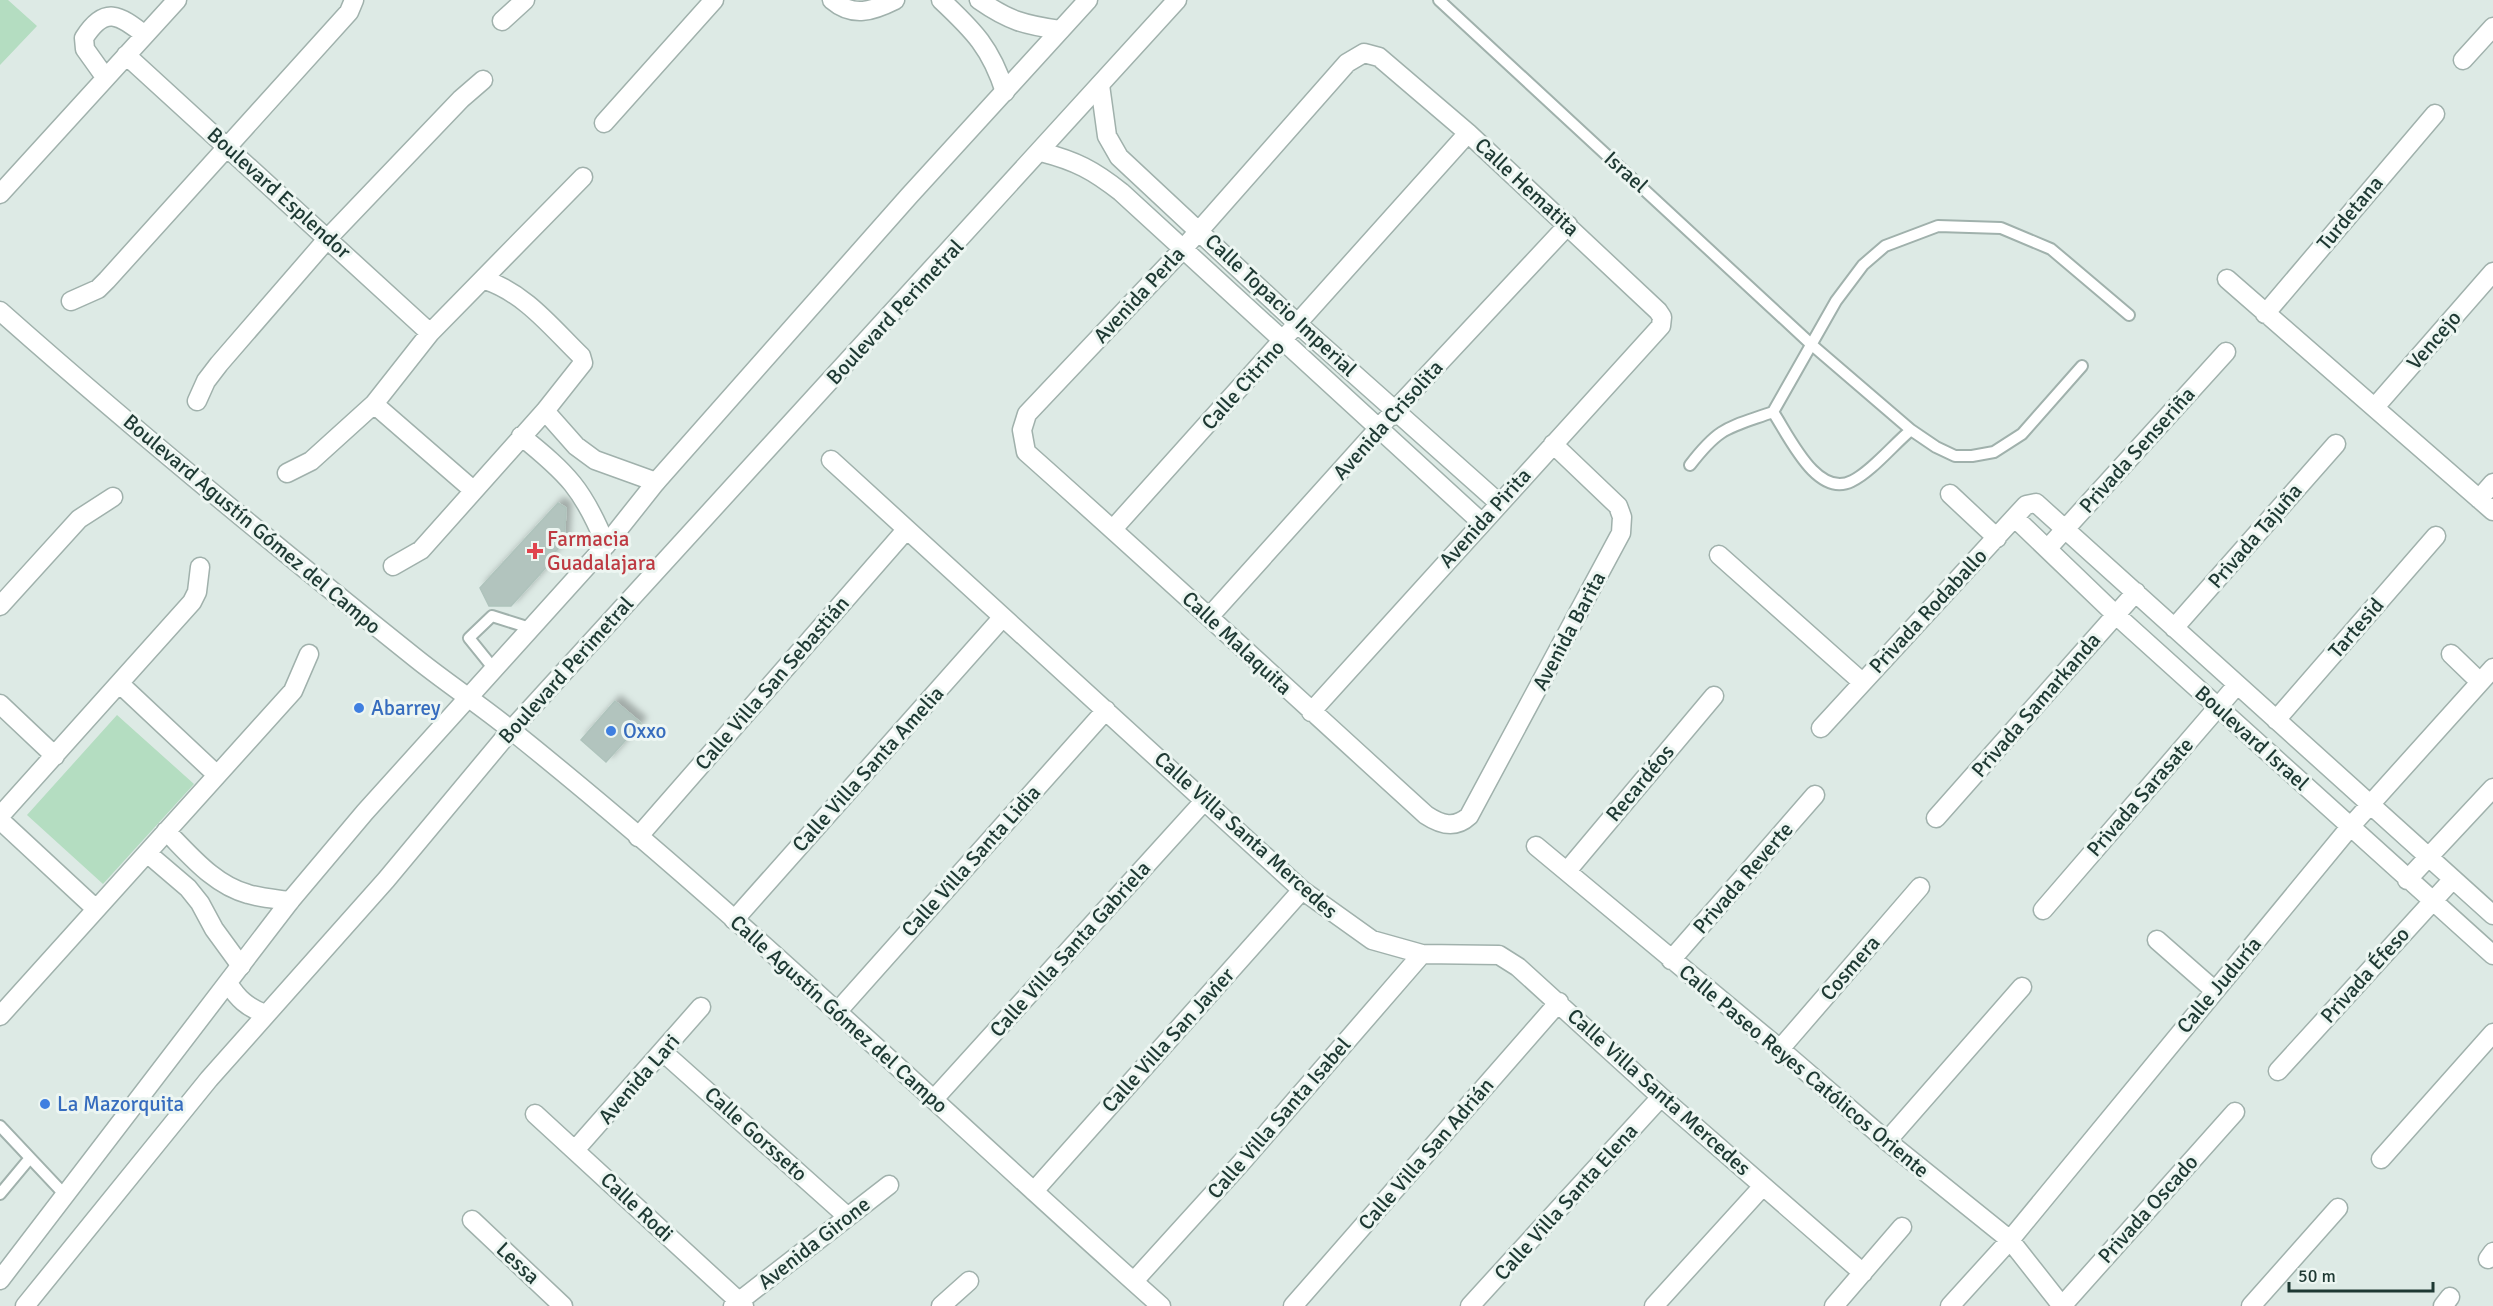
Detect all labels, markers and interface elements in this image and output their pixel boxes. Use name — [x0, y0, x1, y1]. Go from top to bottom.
street label: Boulevard Esplendor — [202, 122, 357, 265]
street label: Calle Hematita — [1469, 132, 1585, 242]
street label: Israel — [1599, 146, 1653, 198]
street label: Turdetana — [2311, 170, 2389, 256]
street label: Calle Topacio Imperial — [1200, 228, 1362, 382]
street label: Boulevard Perimetral — [821, 234, 969, 390]
street label: Avenida Perla — [1088, 241, 1190, 349]
street label: Vencejo — [2401, 305, 2467, 375]
street label: Calle Citrino — [1196, 335, 1290, 435]
street label: Avenida Crisolita — [1327, 355, 1449, 485]
street label: Privada Senseriña — [2074, 382, 2200, 518]
street label: Boulevard Agustín Gómez del Campo — [118, 408, 386, 640]
street label: Avenida Pirita — [1433, 463, 1537, 573]
street label: Privada Tajuña — [2202, 478, 2308, 594]
place label: Farmacia Guadalajara — [547, 526, 656, 576]
street label: Privada Rodaballo — [1864, 543, 1992, 679]
marker: Farmacia Guadalajara — [528, 544, 542, 558]
street label: Avenida Barita — [1527, 567, 1611, 695]
street label: Calle Malaquita — [1177, 586, 1297, 700]
street label: Boulevard Perimetral — [493, 591, 639, 749]
street label: Calle Villa San Sebastián — [689, 591, 855, 775]
street label: Tartesid — [2323, 593, 2389, 663]
street label: Privada Samarkanda — [1966, 627, 2106, 783]
street label: Boulevard Israel — [2189, 680, 2315, 796]
street label: Calle Villa Santa Amelia — [787, 681, 949, 857]
place label: Abarrey — [371, 695, 441, 721]
marker: Abarrey — [352, 701, 366, 715]
place label: Oxxo — [623, 718, 666, 744]
marker: Oxxo — [604, 724, 618, 738]
street label: Privada Sarasate — [2081, 732, 2199, 862]
street label: Recardéos — [1600, 739, 1680, 827]
street label: Calle Villa Santa Mercedes — [1149, 746, 1343, 924]
street label: Calle Villa Santa Lidia — [896, 780, 1046, 942]
street label: Privada Reverte — [1687, 817, 1799, 939]
street label: Calle Villa Santa Gabriela — [984, 856, 1156, 1042]
street label: Calle Agustín Gómez del Campo — [725, 909, 953, 1119]
street label: Privada Éfeso — [2315, 921, 2415, 1029]
street label: Cosmera — [1815, 930, 1885, 1006]
street label: Calle Juduría — [2171, 931, 2267, 1039]
street label: Calle Paseo Reyes Católicos Oriente — [1674, 959, 1934, 1183]
street label: Calle Villa San Javier — [1096, 962, 1240, 1118]
street label: Calle Villa Santa Mercedes — [1562, 1003, 1756, 1181]
street label: Avenida Lari — [593, 1029, 685, 1129]
street label: Calle Villa Santa Isabel — [1202, 1032, 1356, 1204]
street label: Calle Villa San Adrián — [1353, 1072, 1499, 1236]
street label: Calle Gorsseto — [699, 1081, 813, 1187]
place label: La Mazorquita — [57, 1091, 184, 1117]
marker: La Mazorquita — [38, 1097, 52, 1111]
street label: Calle Villa Santa Elena — [1489, 1118, 1643, 1286]
street label: Privada Oscado — [2092, 1149, 2204, 1269]
street label: Calle Rodi — [595, 1167, 679, 1247]
street label: Avenida Girone — [753, 1191, 875, 1295]
street label: Lessa — [491, 1236, 545, 1290]
scale bar — [2289, 1255, 2433, 1293]
text: 50 m — [2298, 1265, 2336, 1287]

